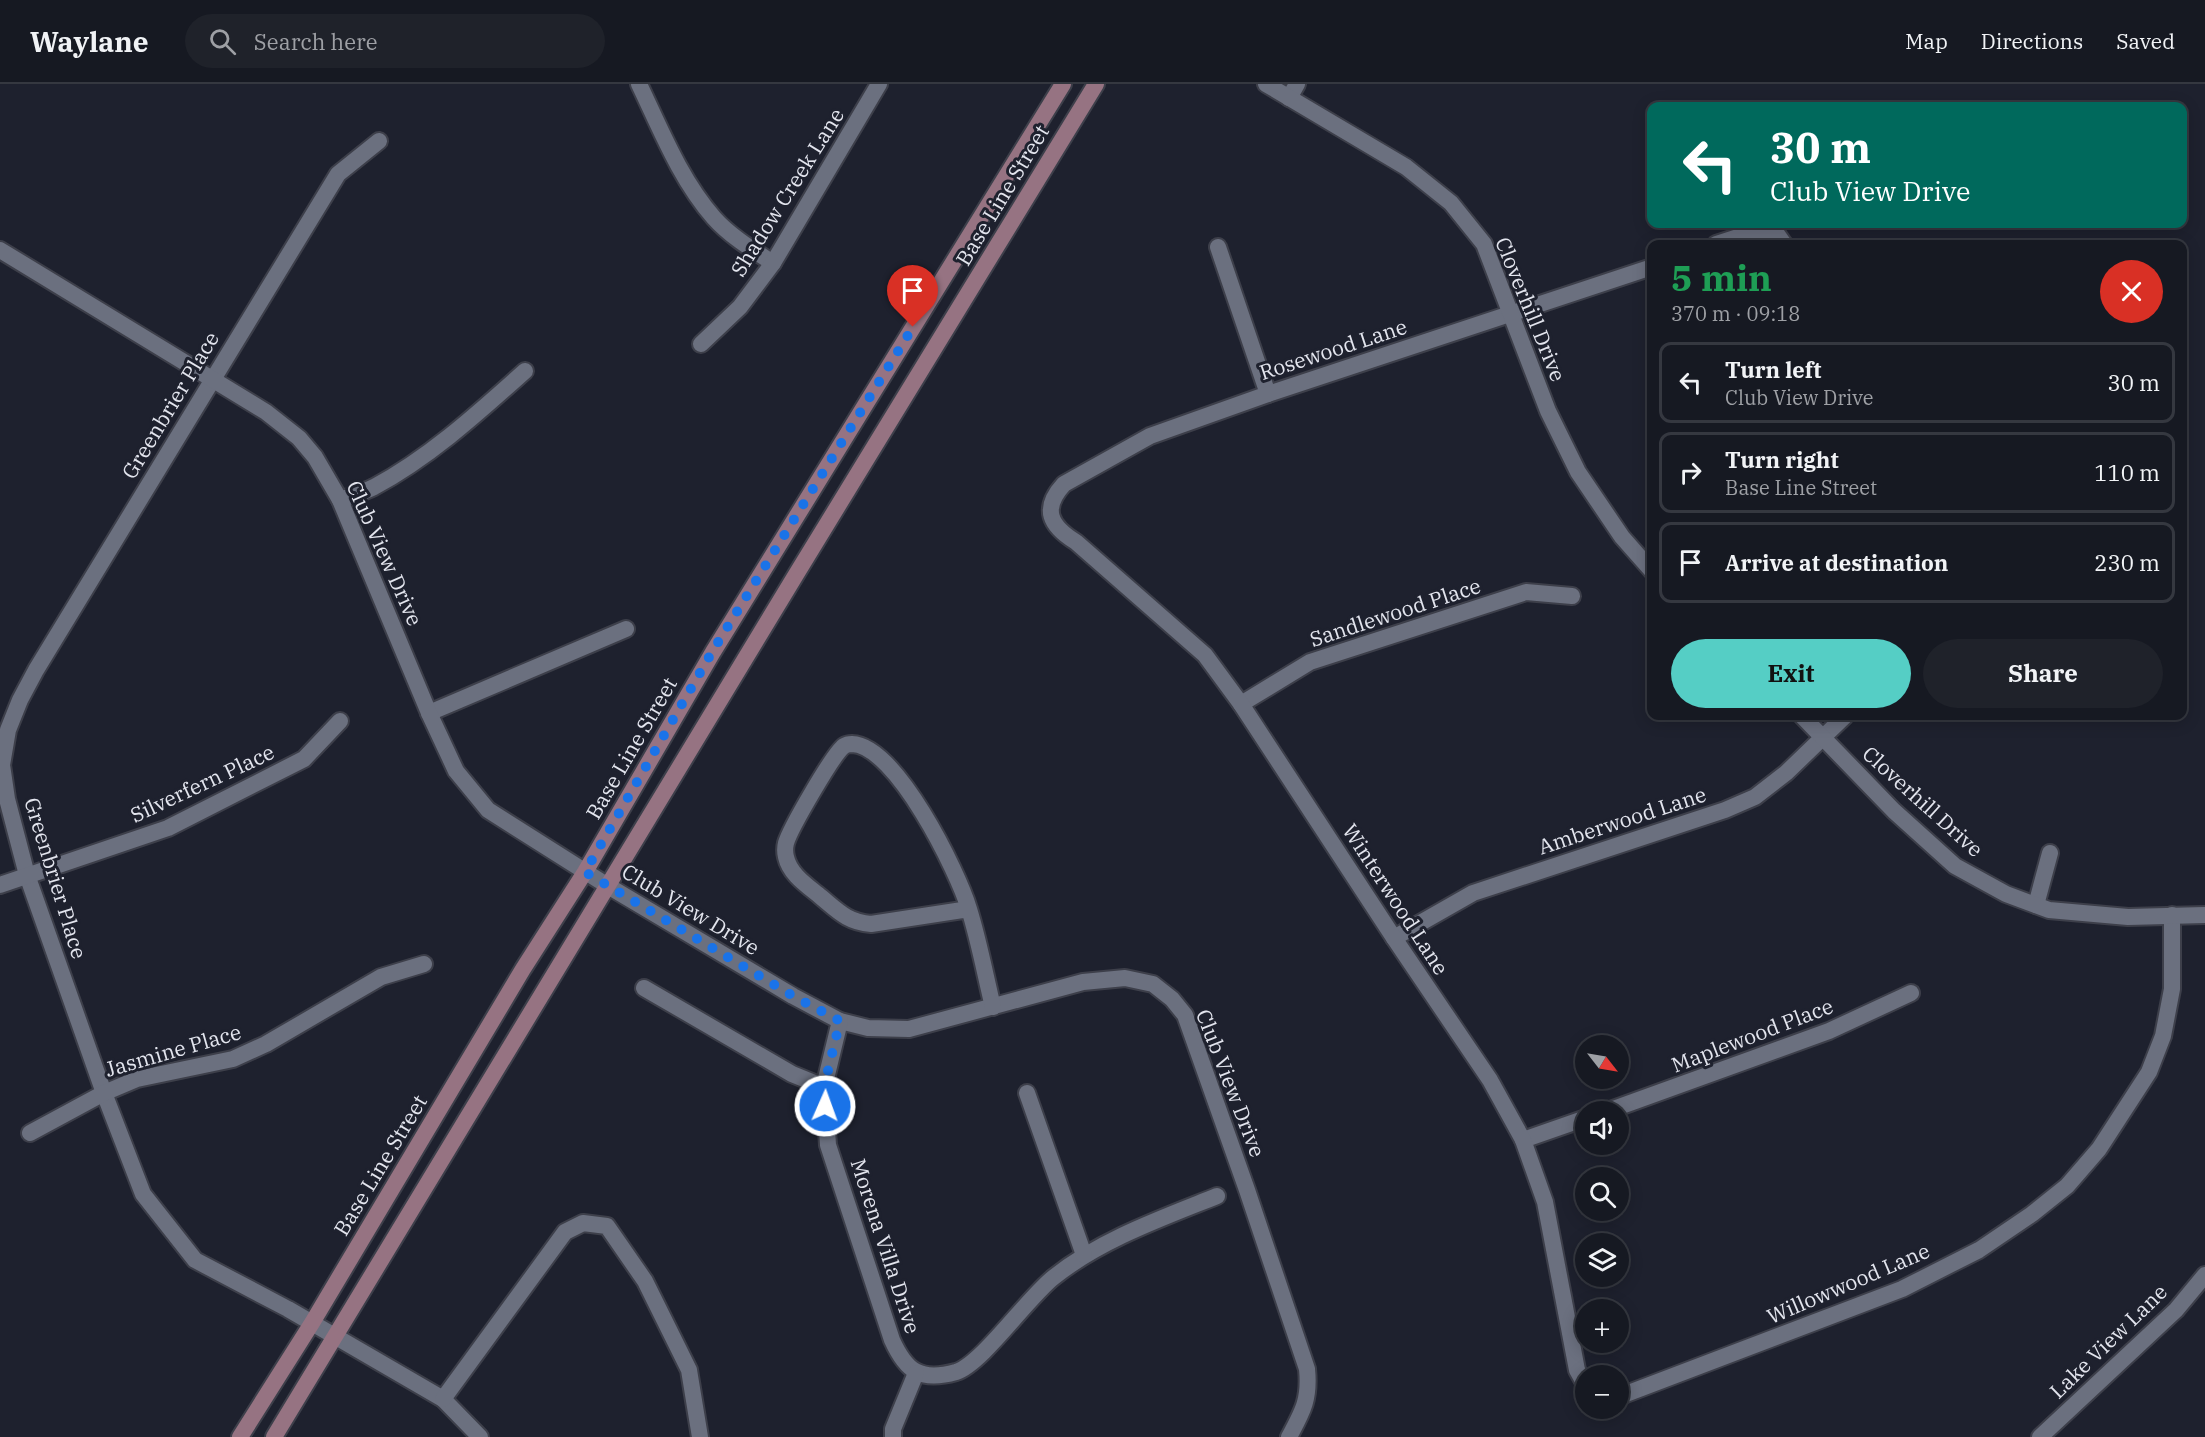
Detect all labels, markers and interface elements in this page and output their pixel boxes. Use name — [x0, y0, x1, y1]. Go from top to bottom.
search box — [185, 14, 605, 68]
text: Waylane — [30, 23, 149, 60]
icon: search — [206, 25, 239, 58]
text: Search here — [254, 27, 378, 56]
text: Map — [1905, 27, 1948, 55]
text: Directions — [1981, 27, 2083, 55]
text: Saved — [2116, 27, 2175, 55]
street label: Shadow Creek Lane — [724, 103, 850, 281]
street label: Base Line Street — [949, 119, 1055, 271]
text: 30 m — [1770, 120, 1871, 175]
icon: left — [1671, 126, 1749, 204]
text: Club View Drive — [1770, 173, 1971, 208]
street label: Cloverhill Drive — [1489, 233, 1573, 385]
text: 5 min — [1671, 254, 1772, 301]
button: close — [2100, 260, 2163, 323]
pin — [887, 265, 938, 327]
icon: arrive — [896, 274, 929, 307]
text: 370 m · 09:18 — [1671, 300, 1800, 327]
street label: Rosewood Lane — [1256, 312, 1410, 386]
street label: Greenbrier Place — [115, 326, 225, 484]
text: Turn left — [1725, 355, 1821, 384]
icon: left — [1674, 366, 1707, 399]
text: 30 m — [2108, 368, 2160, 397]
text: Club View Drive — [1725, 384, 1874, 411]
text: Turn right — [1725, 445, 1839, 474]
icon: right — [1674, 456, 1707, 489]
text: 110 m — [2094, 458, 2160, 487]
text: Base Line Street — [1725, 474, 1877, 501]
street label: Club View Drive — [340, 476, 430, 630]
icon: arrive — [1674, 546, 1707, 579]
text: Arrive at destination — [1725, 548, 1948, 577]
text: 230 m — [2094, 548, 2160, 577]
street label: Sandlewood Place — [1306, 571, 1484, 653]
button: Exit — [1671, 639, 1911, 708]
button: Share — [1923, 639, 2163, 708]
street label: Base Line Street — [579, 672, 683, 824]
street label: Silverfern Place — [125, 737, 279, 829]
street label: Cloverhill Drive — [1857, 739, 1989, 863]
street label: Amberwood Lane — [1534, 780, 1710, 860]
street label: Greenbrier Place — [18, 794, 94, 962]
street label: Winterwood Lane — [1337, 818, 1455, 980]
street label: Club View Drive — [617, 857, 765, 961]
street label: Maplewood Place — [1667, 991, 1837, 1079]
street label: Club View Drive — [1190, 1005, 1272, 1161]
street label: Jasmine Place — [102, 1017, 244, 1083]
north arrow — [1575, 1035, 1629, 1089]
map controls — [1575, 1035, 1629, 1419]
position arrow — [793, 1074, 857, 1138]
street label: Base Line Street — [327, 1089, 433, 1241]
button: sound — [1575, 1101, 1629, 1155]
street label: Morena Villa Drive — [844, 1155, 928, 1337]
button: search — [1575, 1167, 1629, 1221]
button: layers — [1575, 1233, 1629, 1287]
street label: Willowwood Lane — [1762, 1236, 1934, 1330]
street label: Lake View Lane — [2043, 1278, 2173, 1404]
button: + — [1575, 1299, 1629, 1353]
button: − — [1575, 1365, 1629, 1419]

